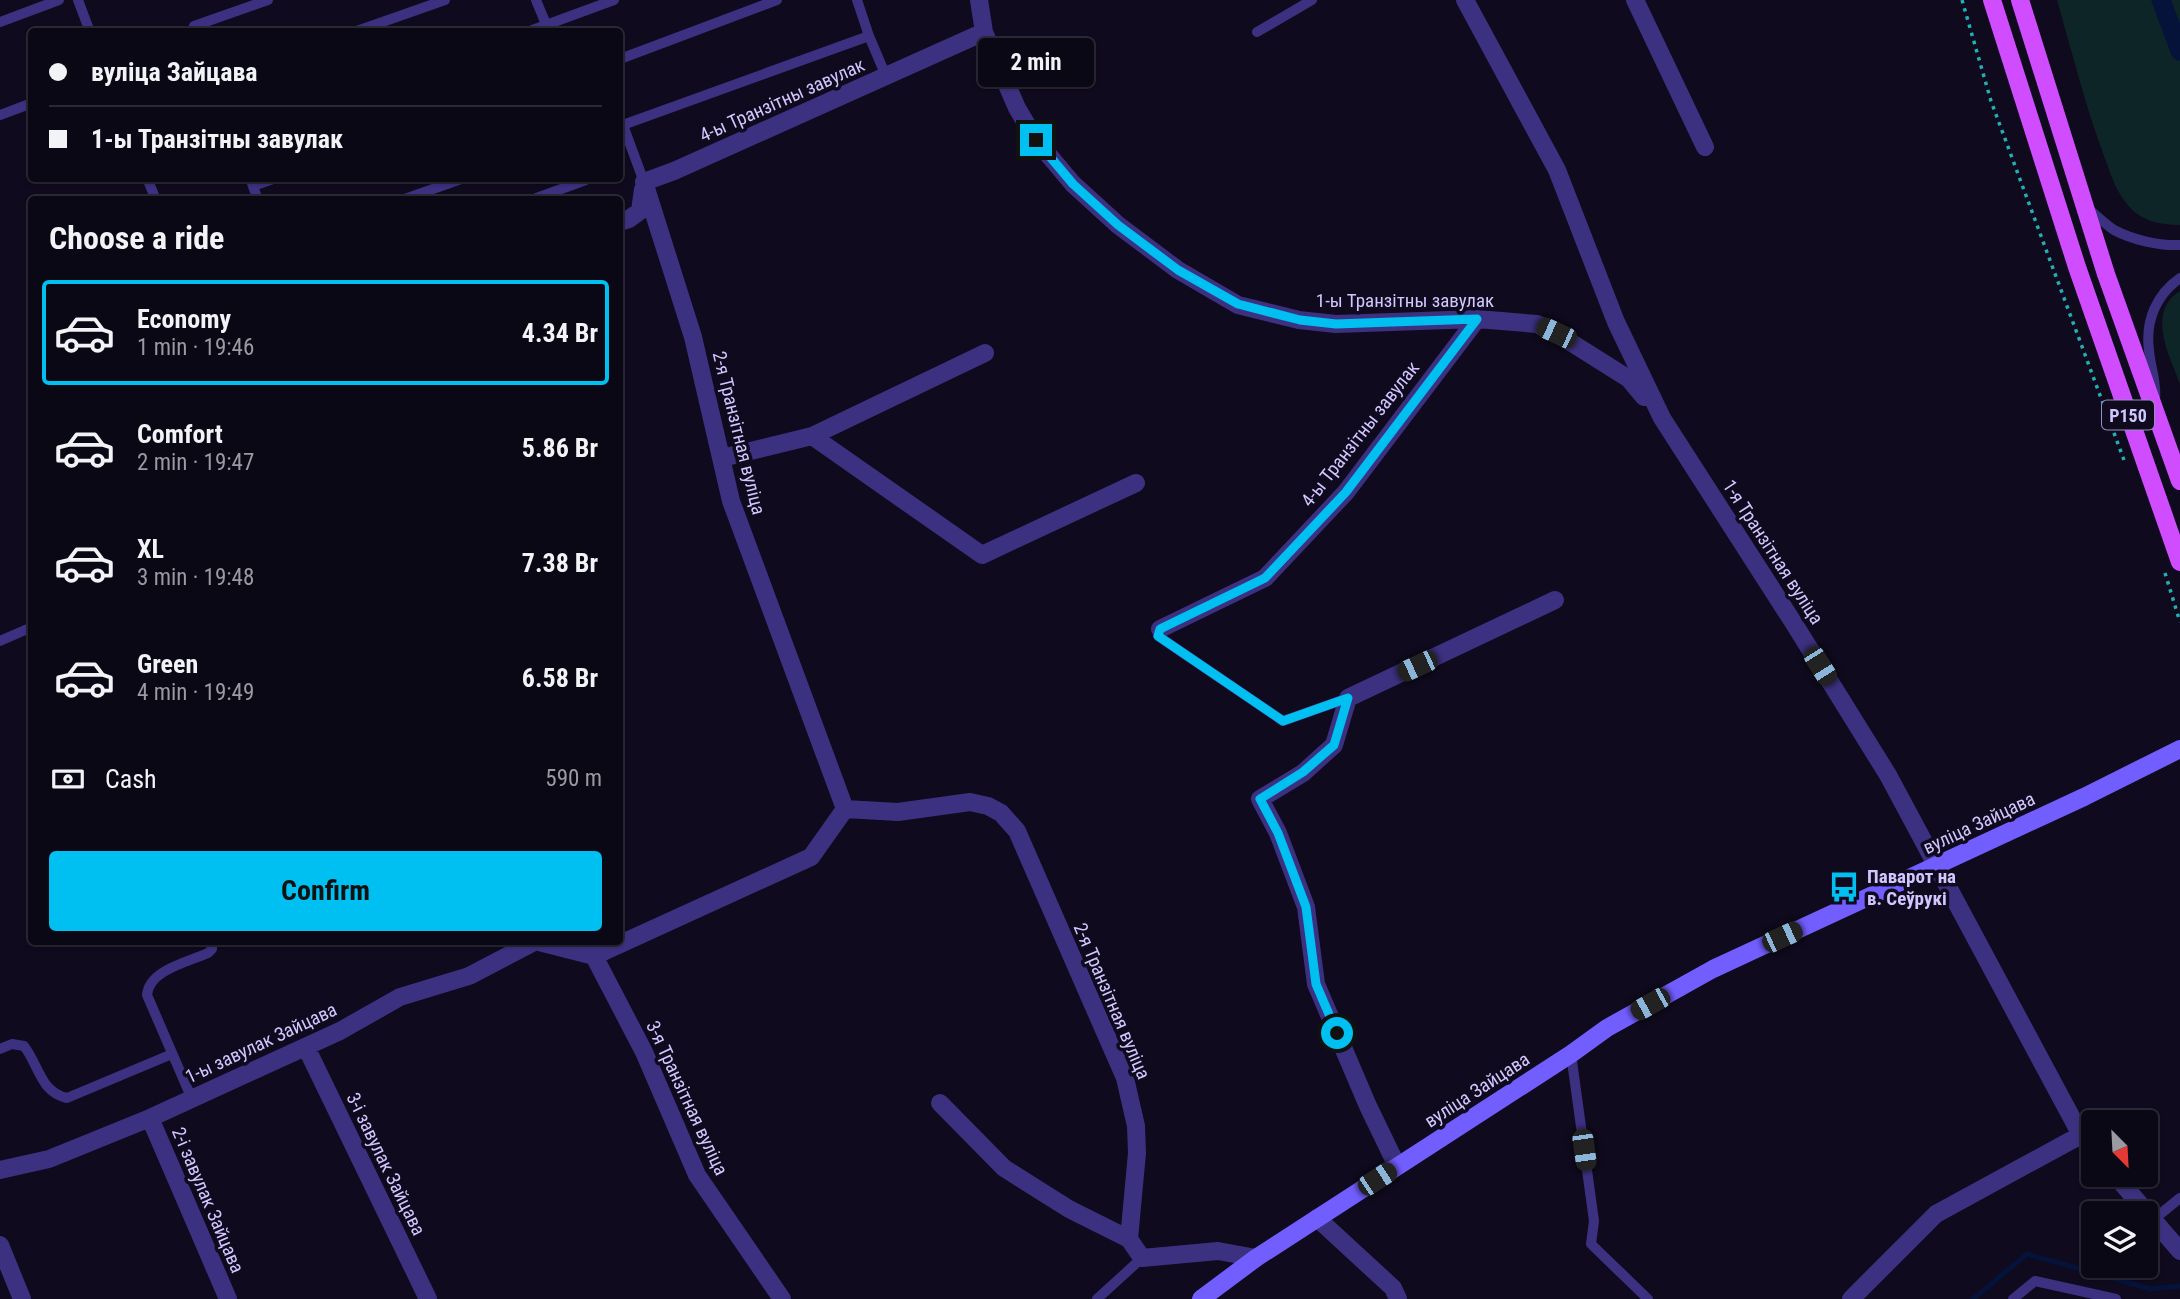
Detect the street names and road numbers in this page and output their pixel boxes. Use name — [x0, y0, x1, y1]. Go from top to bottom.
street label: 4-ы Транзітны завулак — [696, 53, 868, 147]
street label: 1-ы Транзітны завулак — [1316, 289, 1494, 312]
street label: 2-я Транзітная вуліца — [708, 349, 770, 517]
street label: 4-ы Транзітны завулак — [1296, 357, 1424, 511]
road number: Р150 — [2102, 400, 2154, 430]
street label: 1-я Транзітная вуліца — [1718, 475, 1828, 629]
street label: вуліца Зайцава — [1919, 787, 2039, 859]
street label: 2-я Транзітная вуліца — [1069, 919, 1155, 1083]
street label: 1-ы завулак Зайцава — [182, 998, 340, 1088]
street label: 3-я Транзітная вуліца — [641, 1017, 733, 1179]
street label: вуліца Зайцава — [1420, 1047, 1534, 1133]
street label: 3-і завулак Зайцава — [341, 1089, 431, 1239]
street label: 2-і завулак Зайцава — [167, 1124, 249, 1276]

